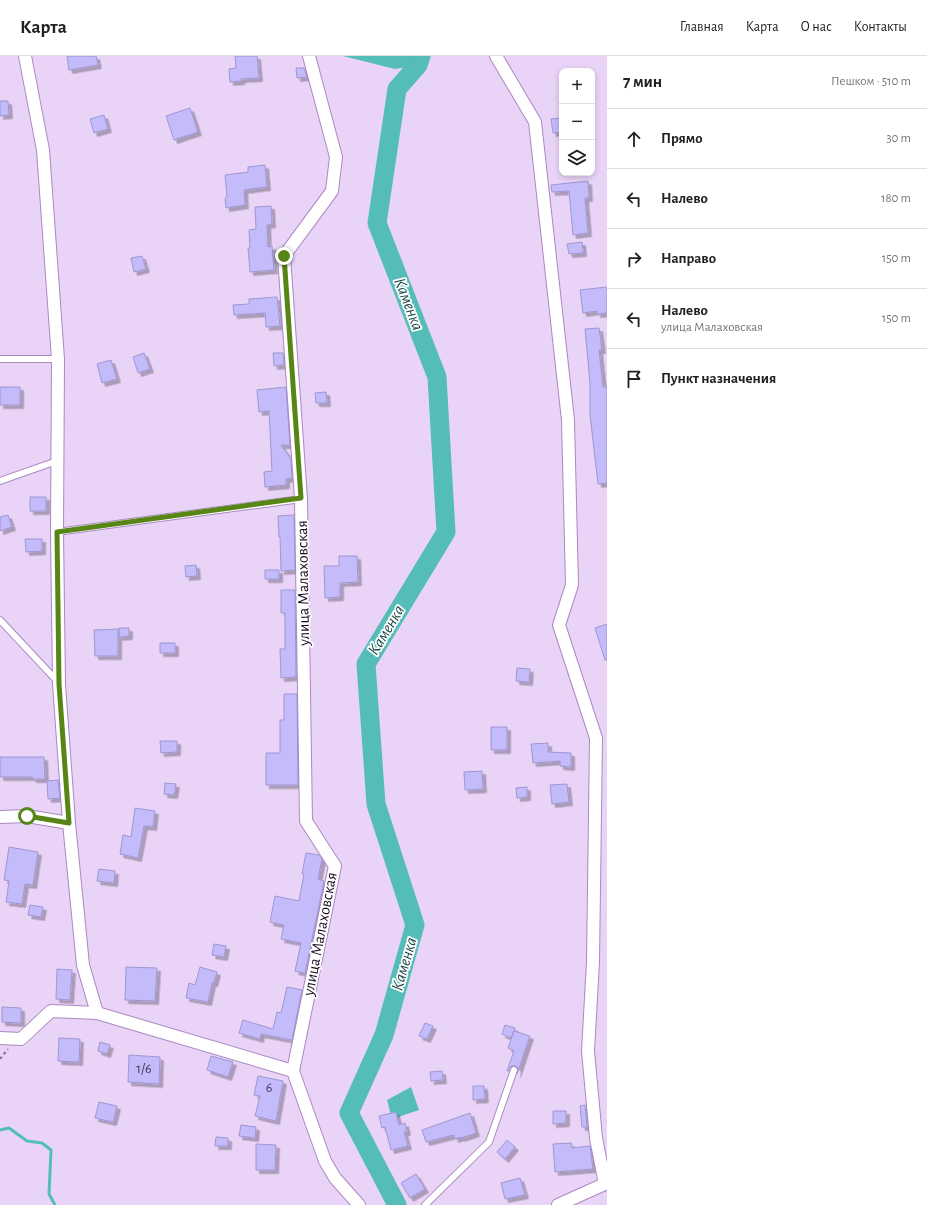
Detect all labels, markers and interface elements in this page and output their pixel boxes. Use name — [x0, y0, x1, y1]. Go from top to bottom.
text: Карта — [20, 18, 67, 37]
text: Главная — [680, 20, 724, 34]
text: Карта — [746, 20, 779, 34]
text: О нас — [801, 20, 832, 34]
text: Контакты — [854, 20, 907, 34]
map controls — [559, 68, 595, 176]
button: + — [559, 68, 595, 104]
text: 7 мин — [623, 73, 662, 90]
text: Пешком · 510 m — [831, 75, 911, 88]
button: − — [559, 104, 595, 140]
icon: ahead — [623, 128, 645, 150]
text: Прямо — [661, 131, 703, 146]
text: 30 m — [886, 132, 911, 145]
button: layers — [559, 140, 595, 176]
icon: left — [623, 188, 645, 210]
text: Налево — [661, 191, 708, 206]
text: 180 m — [881, 192, 911, 205]
route end — [275, 247, 293, 265]
icon: right — [623, 248, 645, 270]
text: Направо — [661, 251, 716, 266]
text: 150 m — [882, 252, 911, 265]
water label: Каменка — [391, 275, 427, 333]
text: Налево — [661, 303, 708, 318]
icon: left — [623, 308, 645, 330]
text: 150 m — [882, 312, 911, 325]
text: улица Малаховская — [661, 321, 763, 334]
icon: arrive — [623, 368, 645, 390]
text: Пункт назначения — [661, 371, 776, 386]
street label: улица Малаховская — [294, 520, 313, 647]
water label: Каменка — [365, 602, 407, 658]
route start — [18, 807, 36, 825]
street label: улица Малаховская — [300, 871, 341, 998]
water label: Каменка — [388, 935, 420, 993]
house number: 1/6 — [136, 1062, 152, 1076]
house number: 6 — [266, 1081, 272, 1095]

